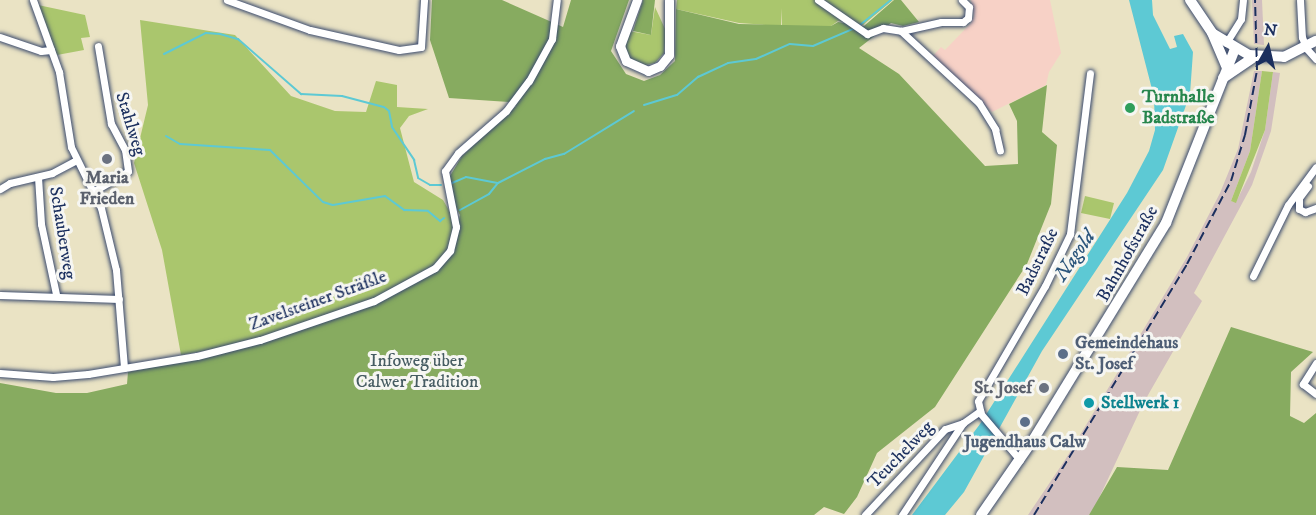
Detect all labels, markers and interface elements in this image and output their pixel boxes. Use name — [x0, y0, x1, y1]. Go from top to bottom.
north arrow — [1238, 18, 1298, 78]
text: N — [1263, 19, 1278, 41]
place label: Turnhalle Badstraße — [1142, 87, 1214, 130]
street label: Stahlweg — [110, 90, 150, 158]
marker: Turnhalle Badstraße — [1123, 101, 1137, 115]
marker: Maria Frieden — [100, 152, 114, 166]
place label: Maria Frieden — [80, 168, 134, 210]
street label: Schauberweg — [44, 185, 80, 281]
street label: Bahnhofstraße — [1093, 202, 1163, 306]
street label: Badstraße — [1012, 225, 1064, 299]
water label: Nagold — [1049, 226, 1101, 286]
street label: Zavelsteiner Sträßle — [246, 266, 390, 336]
place label: Gemeindehaus St. Josef — [1075, 333, 1178, 376]
marker: Gemeindehaus St. Josef — [1056, 347, 1070, 361]
park label: Infoweg über Calwer Tradition — [356, 351, 478, 394]
place label: St. Josef — [974, 377, 1032, 399]
marker: St. Josef — [1037, 381, 1051, 395]
place label: Stellwerk 1 — [1101, 392, 1179, 414]
marker: Stellwerk 1 — [1082, 396, 1096, 410]
marker: Jugendhaus Calw — [1018, 415, 1032, 429]
street label: Teuchelweg — [864, 417, 938, 493]
place label: Jugendhaus Calw — [964, 431, 1086, 453]

